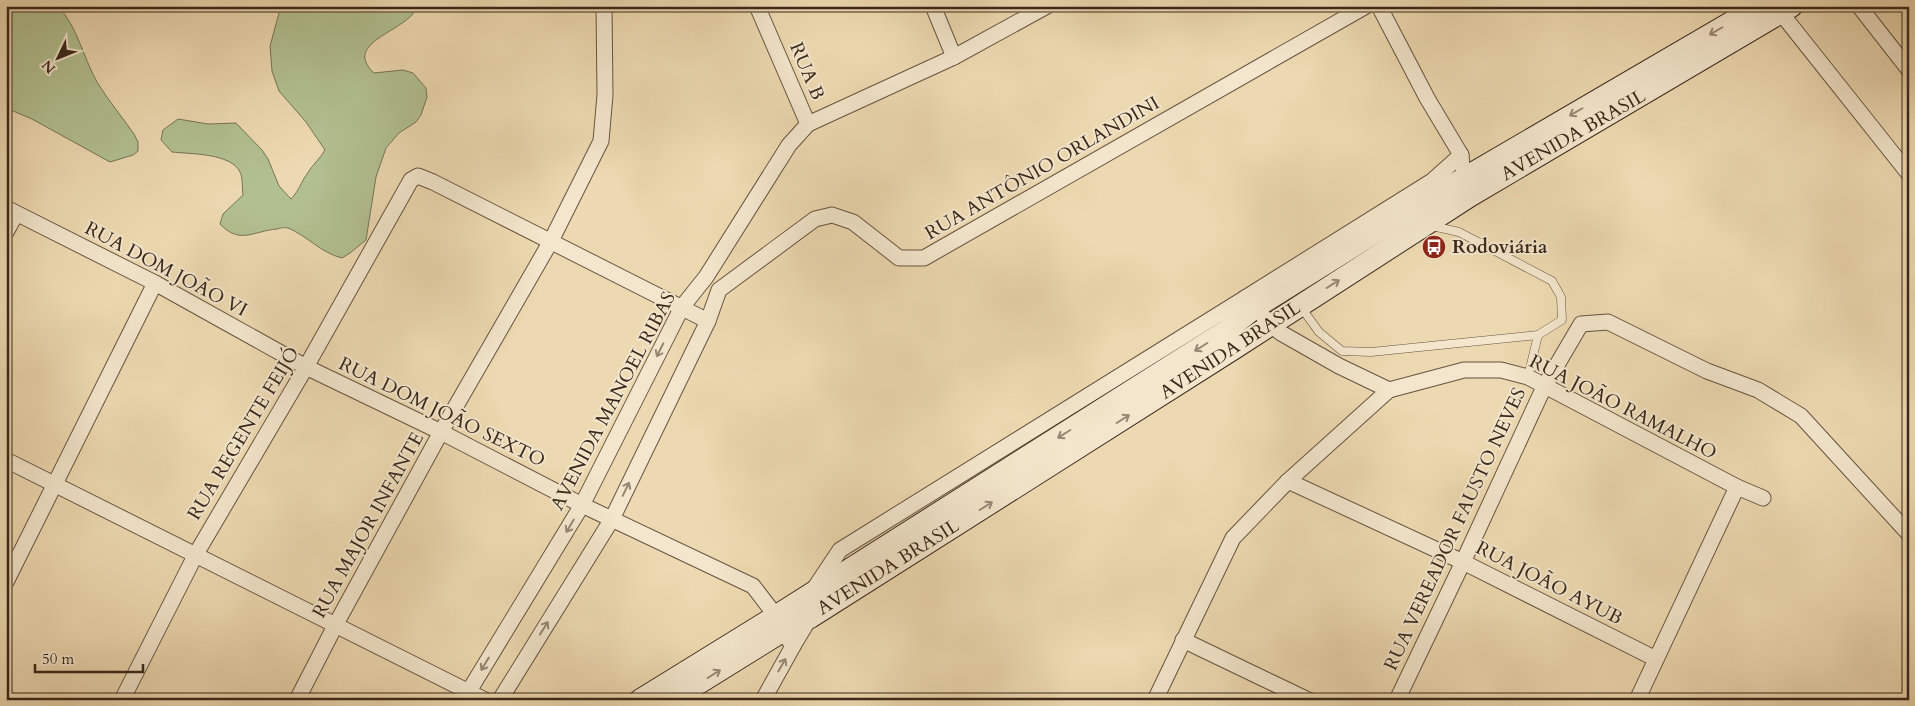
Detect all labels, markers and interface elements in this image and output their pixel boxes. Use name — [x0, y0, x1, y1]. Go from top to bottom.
one-way arrow — [1710, 26, 1724, 36]
north arrow — [32, 32, 82, 82]
street label: RUA B — [783, 38, 831, 104]
text: N — [38, 56, 60, 77]
street label: AVENIDA BRASIL — [1496, 83, 1651, 187]
street label: RUA ANTÔNIO ORLANDINI — [919, 89, 1164, 246]
one-way arrow — [1569, 108, 1583, 118]
street label: RUA DOM JOÃO VI — [80, 215, 252, 323]
bus stop icon: Rodoviária — [1421, 234, 1447, 260]
place label: Rodoviária — [1452, 234, 1548, 260]
one-way arrow — [1326, 279, 1340, 289]
street label: AVENIDA MANOEL RIBAS — [544, 287, 682, 515]
street label: AVENIDA BRASIL — [1155, 294, 1306, 405]
street label: RUA REGENTE FEIJÓ — [180, 342, 305, 525]
one-way arrow — [655, 342, 664, 357]
one-way arrow — [1194, 342, 1208, 352]
street label: RUA JOÃO RAMALHO — [1525, 348, 1721, 466]
street label: RUA DOM JOÃO SEXTO — [334, 351, 550, 473]
street label: RUA VEREADOR FAUSTO NEVES — [1378, 383, 1532, 675]
one-way arrow — [1116, 414, 1130, 424]
street label: RUA MAJOR INFANTE — [306, 427, 430, 623]
one-way arrow — [1057, 429, 1071, 439]
one-way arrow — [622, 481, 632, 496]
one-way arrow — [978, 501, 992, 511]
street label: AVENIDA BRASIL — [812, 513, 964, 621]
one-way arrow — [564, 518, 574, 532]
street label: RUA JOÃO AYUB — [1471, 535, 1627, 631]
one-way arrow — [540, 622, 550, 636]
scale bar — [35, 641, 142, 673]
text: 50 m — [42, 649, 74, 669]
one-way arrow — [480, 657, 490, 671]
one-way arrow — [778, 659, 788, 673]
one-way arrow — [706, 669, 720, 679]

